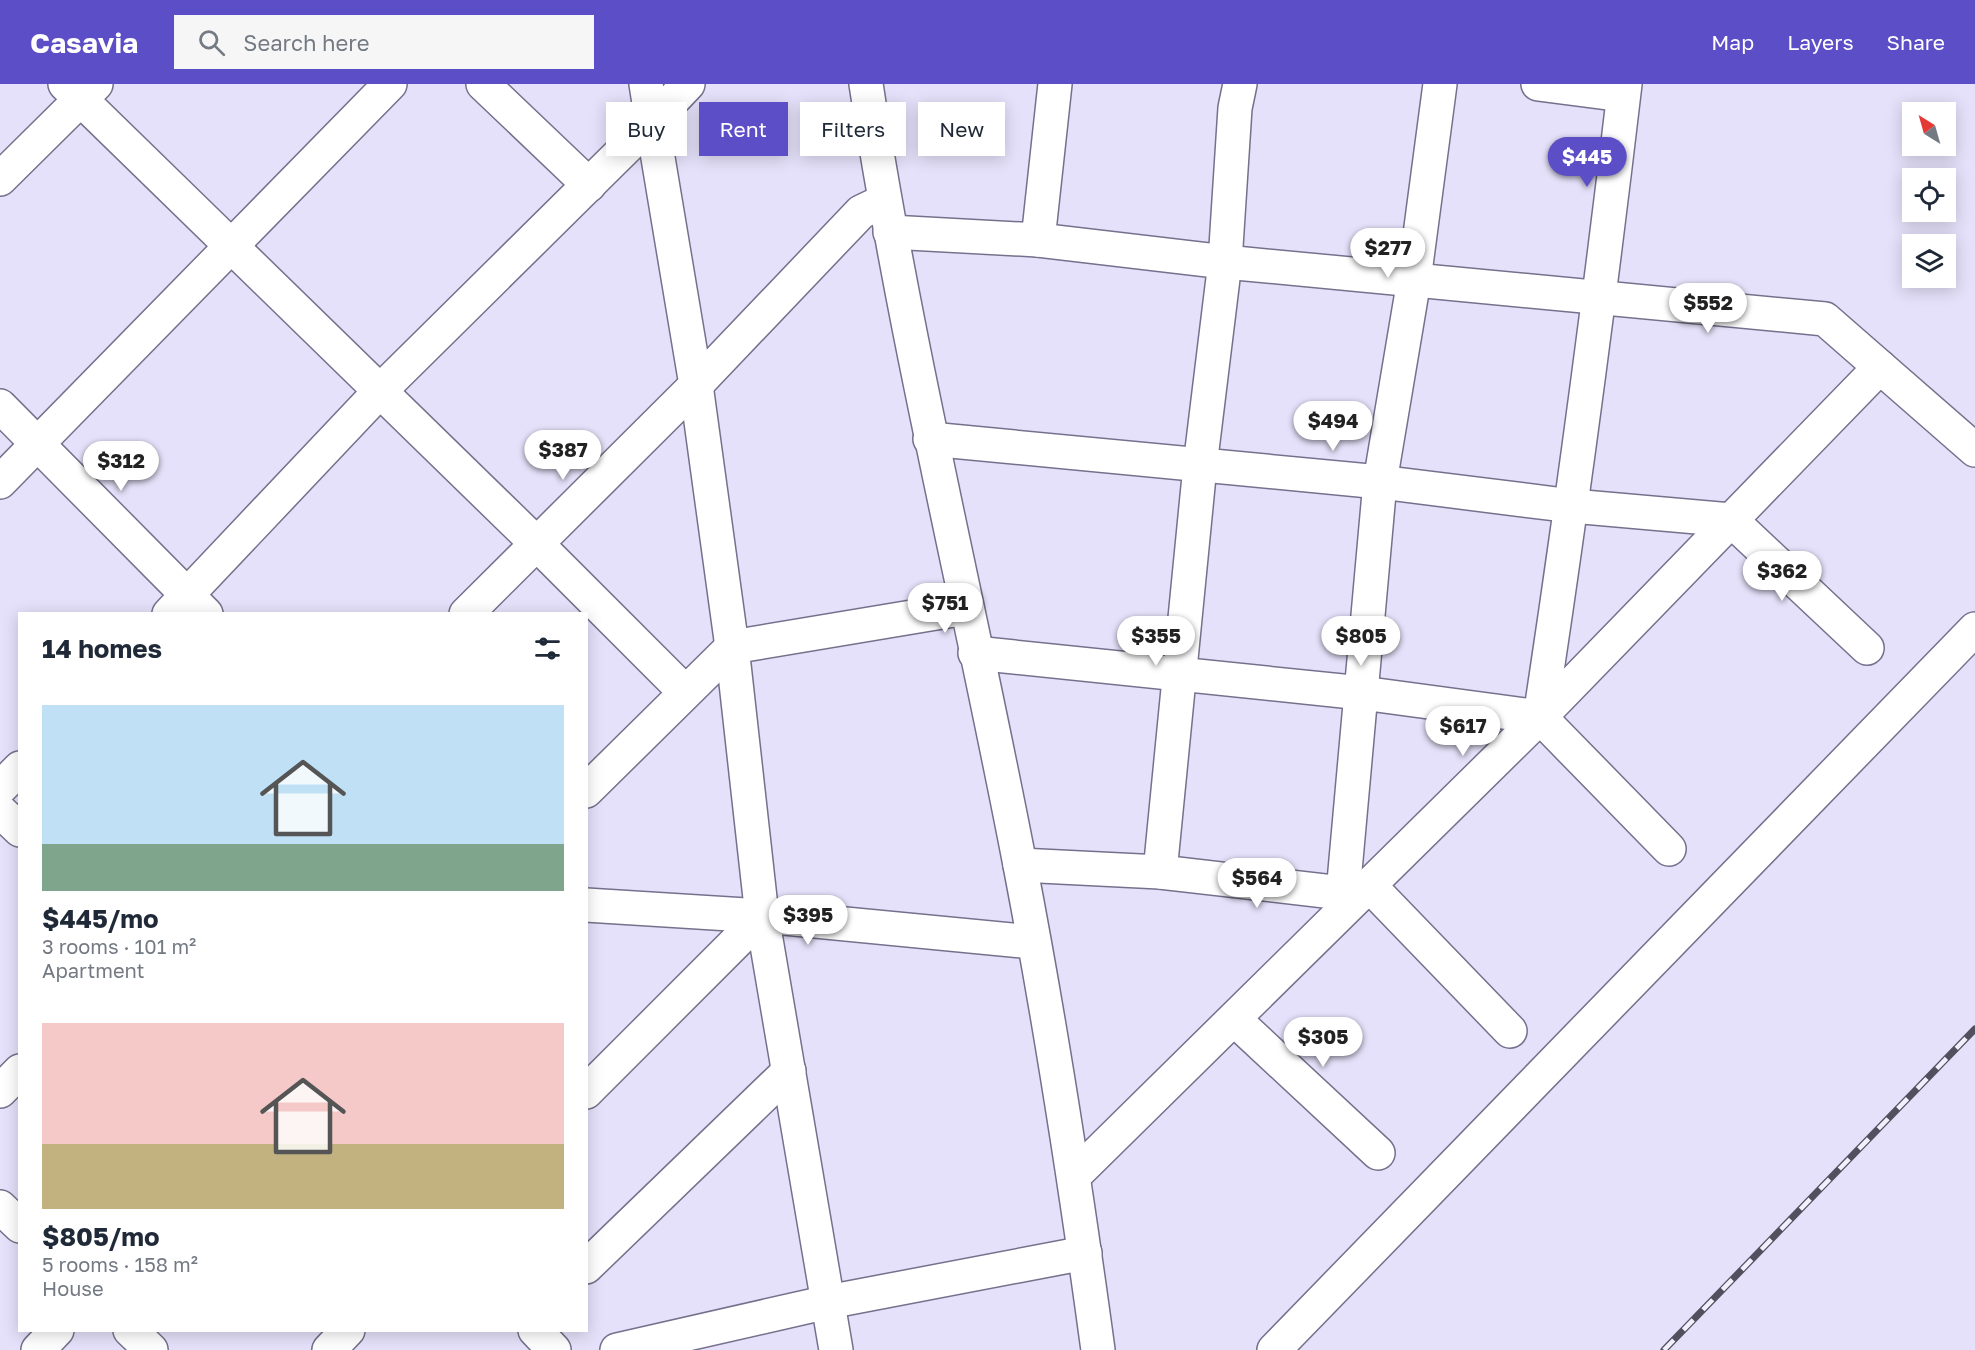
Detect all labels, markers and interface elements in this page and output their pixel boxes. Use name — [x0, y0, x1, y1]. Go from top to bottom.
search box — [174, 15, 594, 69]
text: Casavia — [30, 26, 138, 59]
icon: search — [195, 26, 228, 59]
text: Search here — [243, 29, 369, 56]
text: Map — [1711, 29, 1754, 55]
text: Layers — [1787, 29, 1854, 55]
text: Share — [1887, 29, 1945, 55]
chip: Buy — [606, 102, 687, 156]
chip: Rent — [699, 102, 788, 156]
chip: Filters — [800, 102, 906, 156]
chip: New — [918, 102, 1005, 156]
north arrow — [1902, 102, 1956, 156]
map controls — [1902, 102, 1956, 288]
pin: $445 — [1551, 137, 1623, 188]
text: $445 — [1562, 144, 1612, 168]
button: locate — [1902, 168, 1956, 222]
pin: $277 — [1352, 228, 1424, 279]
button: layers — [1902, 234, 1956, 288]
text: $277 — [1364, 235, 1412, 259]
pin: $552 — [1672, 283, 1744, 334]
text: $552 — [1683, 290, 1733, 314]
pin: $494 — [1297, 401, 1369, 452]
text: $494 — [1307, 408, 1359, 432]
pin: $387 — [527, 430, 599, 481]
text: $387 — [538, 437, 588, 461]
pin: $312 — [85, 441, 157, 492]
text: $312 — [97, 448, 145, 472]
pin: $362 — [1746, 551, 1818, 602]
text: $362 — [1757, 558, 1807, 582]
pin: $751 — [909, 583, 981, 634]
text: $751 — [922, 590, 968, 614]
pin: $355 — [1120, 616, 1192, 667]
pin: $805 — [1325, 616, 1397, 667]
text: $355 — [1131, 623, 1181, 647]
text: $805 — [1335, 623, 1387, 647]
icon: filters — [531, 632, 564, 665]
text: 14 homes — [42, 633, 162, 664]
pin: $617 — [1427, 706, 1499, 757]
text: $617 — [1439, 713, 1487, 737]
icon: home — [249, 744, 357, 852]
pin: $564 — [1221, 858, 1293, 909]
text: $564 — [1232, 865, 1282, 889]
pin: $395 — [772, 895, 844, 946]
text: $395 — [783, 902, 833, 926]
text: $445/mo — [42, 903, 159, 934]
text: 3 rooms · 101 m² — [42, 934, 196, 958]
text: Apartment — [42, 958, 145, 982]
pin: $305 — [1287, 1017, 1359, 1068]
text: $305 — [1298, 1024, 1348, 1048]
icon: home — [249, 1062, 357, 1170]
text: $805/mo — [42, 1221, 160, 1252]
text: 5 rooms · 158 m² — [42, 1252, 198, 1276]
text: House — [42, 1276, 104, 1300]

